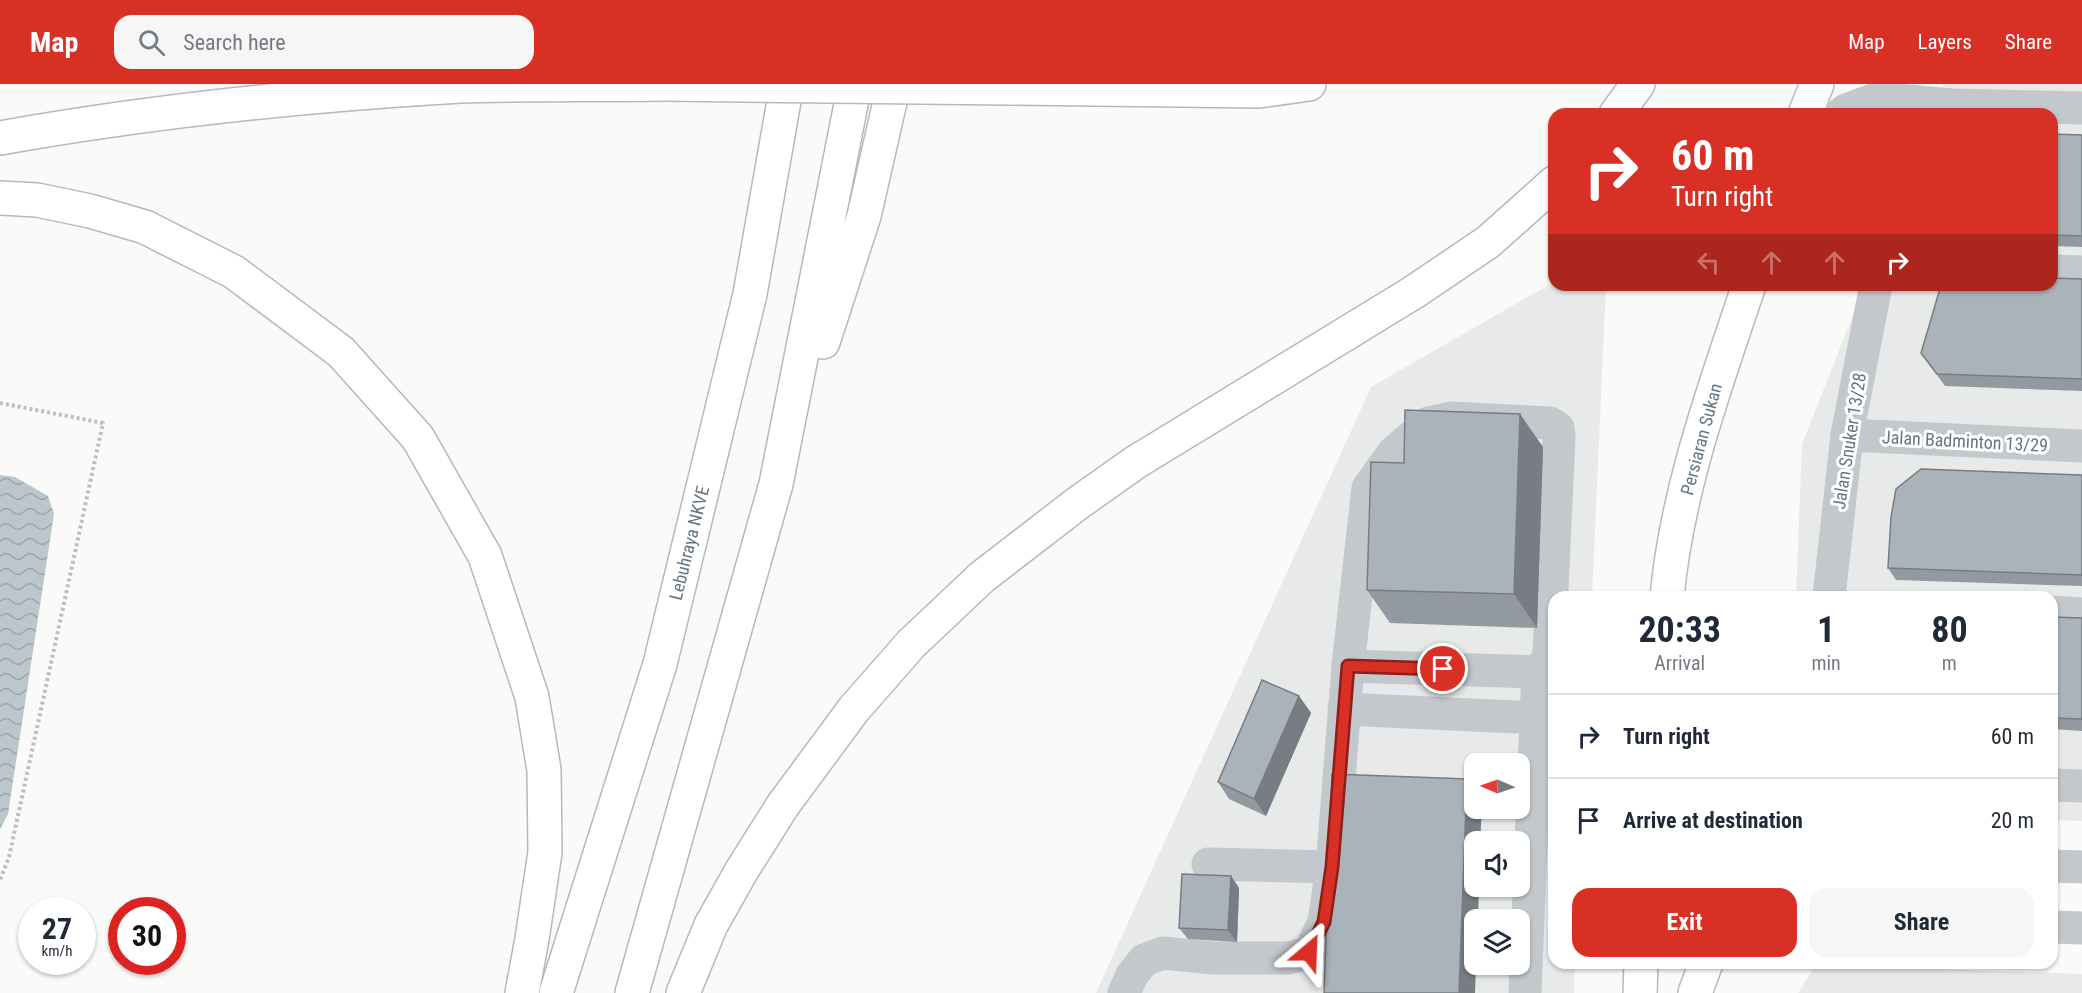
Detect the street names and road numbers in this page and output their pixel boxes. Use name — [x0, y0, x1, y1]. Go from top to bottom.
street label: Jalan Snuker 13/28 — [1828, 371, 1870, 511]
street label: Persiaran Sukan — [1676, 381, 1726, 497]
street label: Jalan Badminton 13/29 — [1882, 426, 2048, 456]
street label: Lebuhraya NKVE — [665, 484, 713, 602]

